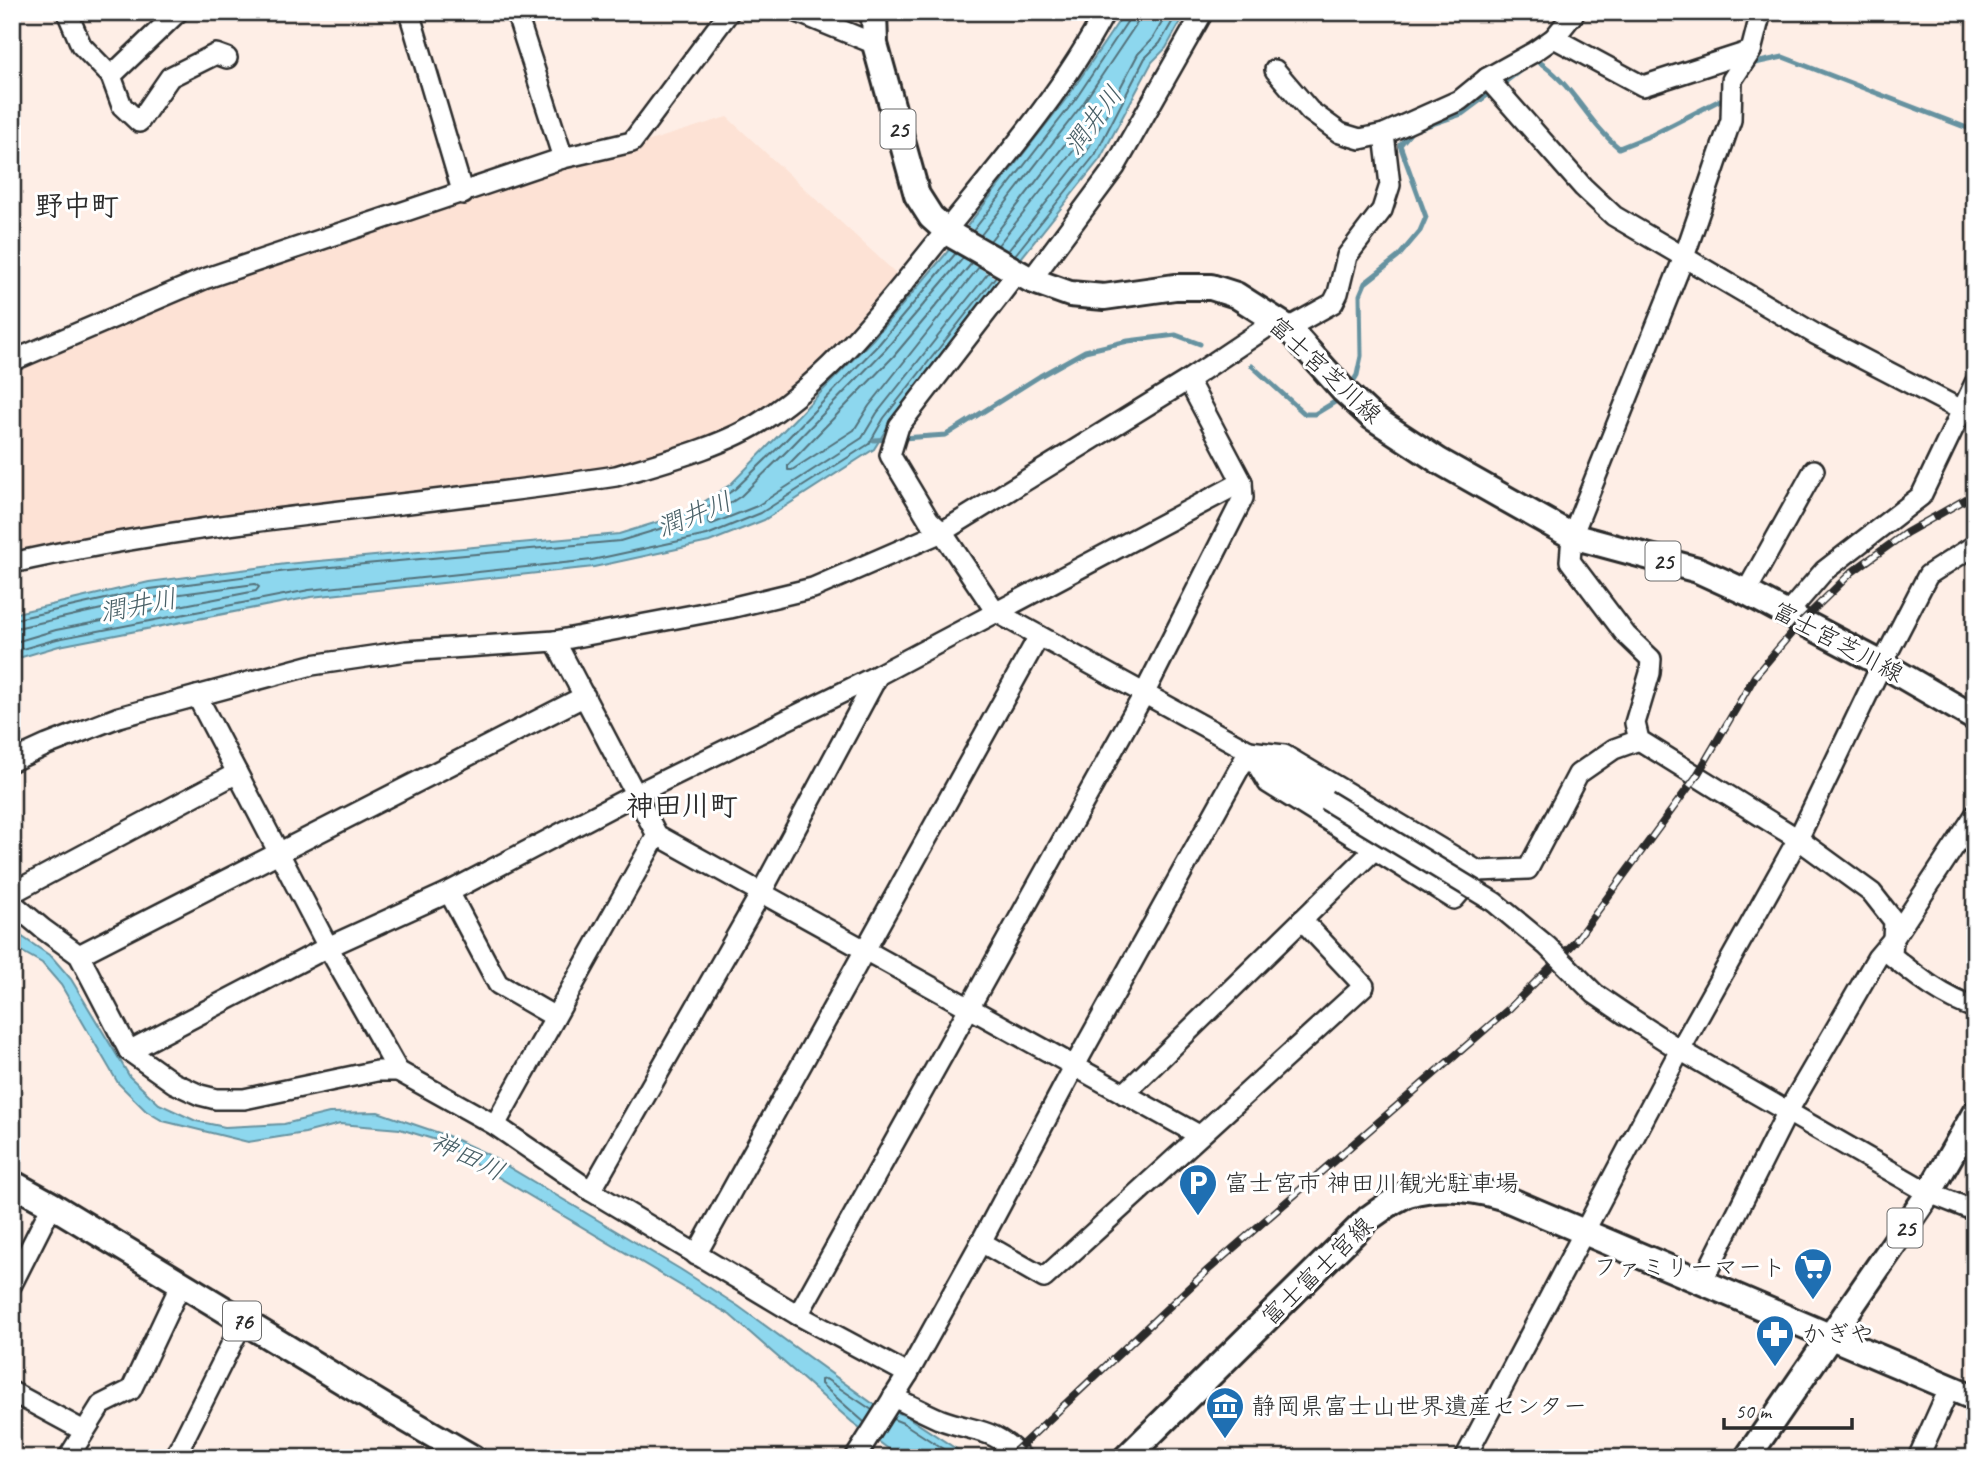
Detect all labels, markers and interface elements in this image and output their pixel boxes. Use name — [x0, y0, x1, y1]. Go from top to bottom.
water label: 潤井川 — [1057, 79, 1130, 161]
road number: 25 — [880, 110, 916, 148]
district label: 野中町 — [35, 188, 119, 223]
street label: 富士宮芝川線 — [1262, 310, 1388, 430]
water label: 潤井川 — [652, 485, 737, 544]
road number: 25 — [1646, 541, 1680, 580]
water label: 潤井川 — [97, 582, 180, 629]
street label: 富士宮芝川線 — [1767, 595, 1909, 689]
district label: 神田川町 — [626, 788, 738, 823]
water label: 神田川 — [425, 1125, 510, 1188]
parking icon: 富士宮市 神田川観光駐車場 — [1177, 1162, 1219, 1217]
place label: 富士宮市 神田川観光駐車場 — [1225, 1168, 1519, 1198]
road number: 25 — [1888, 1208, 1923, 1247]
street label: 富士富士宮線 — [1255, 1210, 1379, 1332]
supermarket icon: ファミリーマート — [1792, 1246, 1834, 1301]
place label: ファミリーマート — [1594, 1252, 1786, 1282]
road number: 76 — [223, 1302, 261, 1340]
pharmacy icon: かぎや — [1754, 1313, 1796, 1368]
place label: かぎや — [1802, 1319, 1874, 1349]
museum icon: 静岡県富士山世界遺産センター — [1204, 1385, 1246, 1440]
scale bar — [1724, 1386, 1852, 1430]
place label: 静岡県富士山世界遺産センター — [1252, 1391, 1587, 1421]
text: 50 m — [1735, 1398, 1773, 1424]

